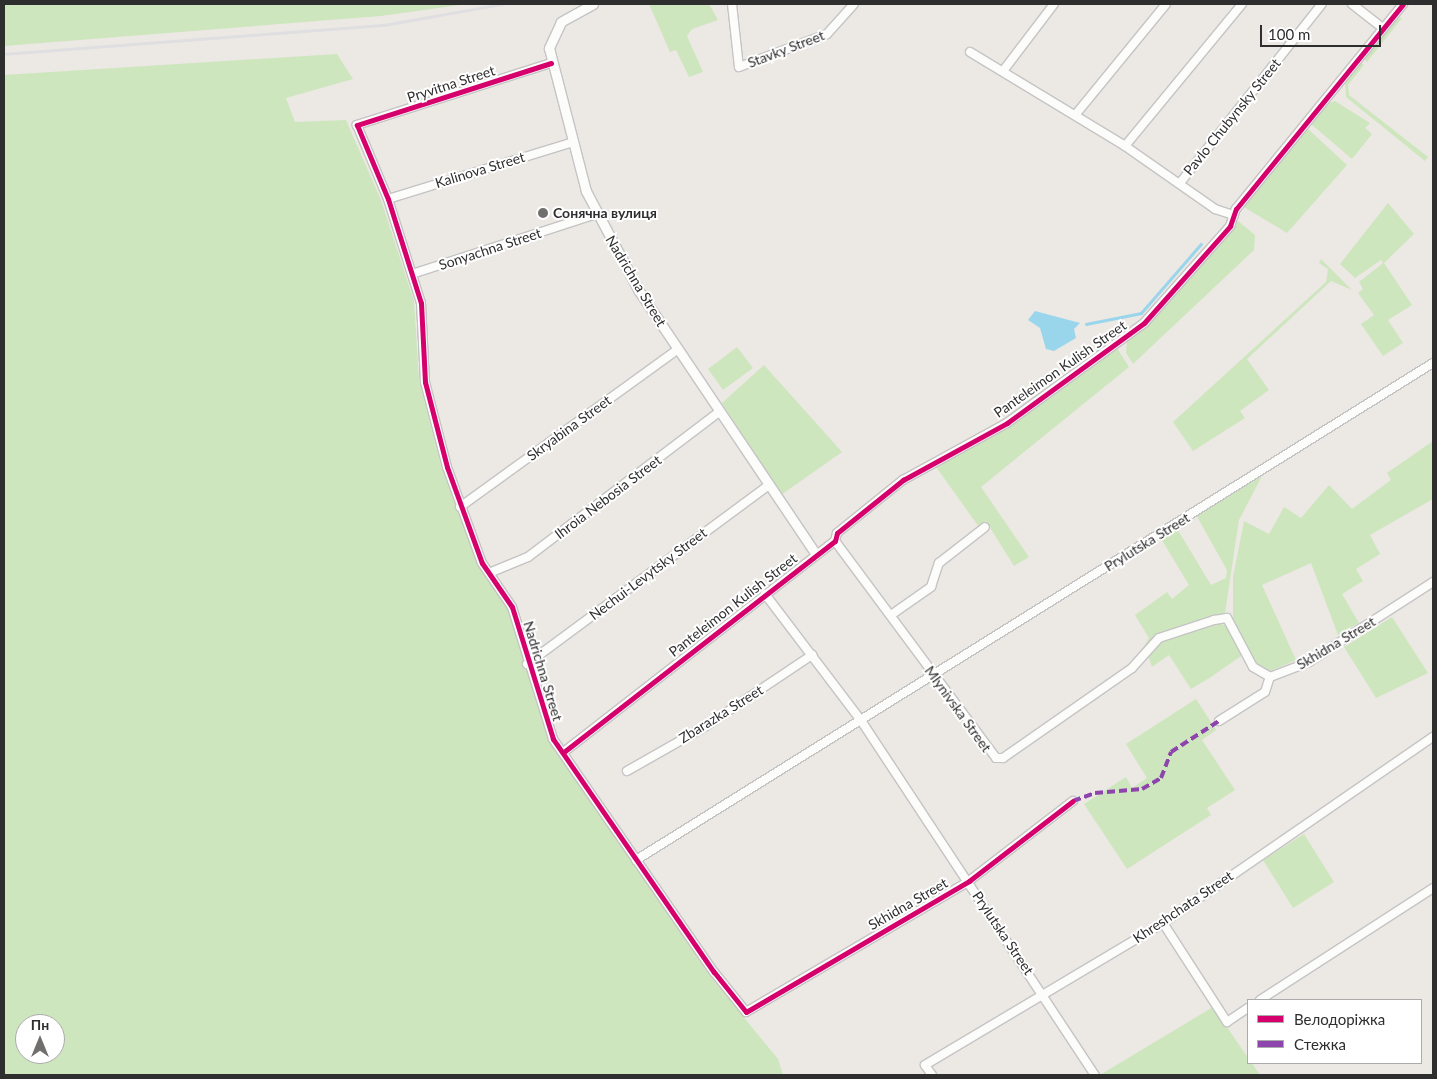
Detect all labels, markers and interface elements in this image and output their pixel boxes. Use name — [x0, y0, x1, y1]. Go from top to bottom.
scale bar — [1262, 15, 1383, 47]
text: 100 m — [1268, 25, 1310, 43]
street label: Stavky Street — [745, 27, 827, 71]
street label: Pavlo Chubynsky Street — [1180, 55, 1284, 179]
street label: Pryvitna Street — [405, 62, 497, 106]
street label: Kalinova Street — [433, 148, 527, 192]
place label: Сонячна вулиця — [553, 205, 657, 221]
marker: Сонячна вулиця — [537, 207, 549, 219]
street label: Sonyachna Street — [437, 224, 543, 274]
street label: Nadrichna Street — [602, 232, 670, 330]
street label: Panteleimon Kulish Street — [991, 317, 1129, 421]
street label: Skryabina Street — [524, 392, 614, 464]
street label: Ihroia Nebosia Street — [552, 452, 664, 542]
street label: Prylutska Street — [1101, 509, 1193, 575]
street label: Nechui-Levytsky Street — [586, 524, 710, 624]
street label: Panteleimon Kulish Street — [666, 550, 800, 660]
street label: Skhidna Street — [1294, 613, 1378, 673]
street label: Nadrichna Street — [520, 619, 566, 723]
street label: Mlynivska Street — [921, 663, 995, 755]
street label: Zbarazka Street — [676, 681, 766, 747]
street label: Khreshchata Street — [1130, 867, 1236, 947]
street label: Skhidna Street — [865, 875, 951, 933]
street label: Prylutska Street — [969, 888, 1037, 978]
legend — [1247, 999, 1422, 1064]
text: Велодоріжка — [1294, 1010, 1385, 1028]
north arrow — [15, 1014, 65, 1064]
text: Пн — [31, 1016, 49, 1033]
text: Стежка — [1294, 1035, 1346, 1053]

